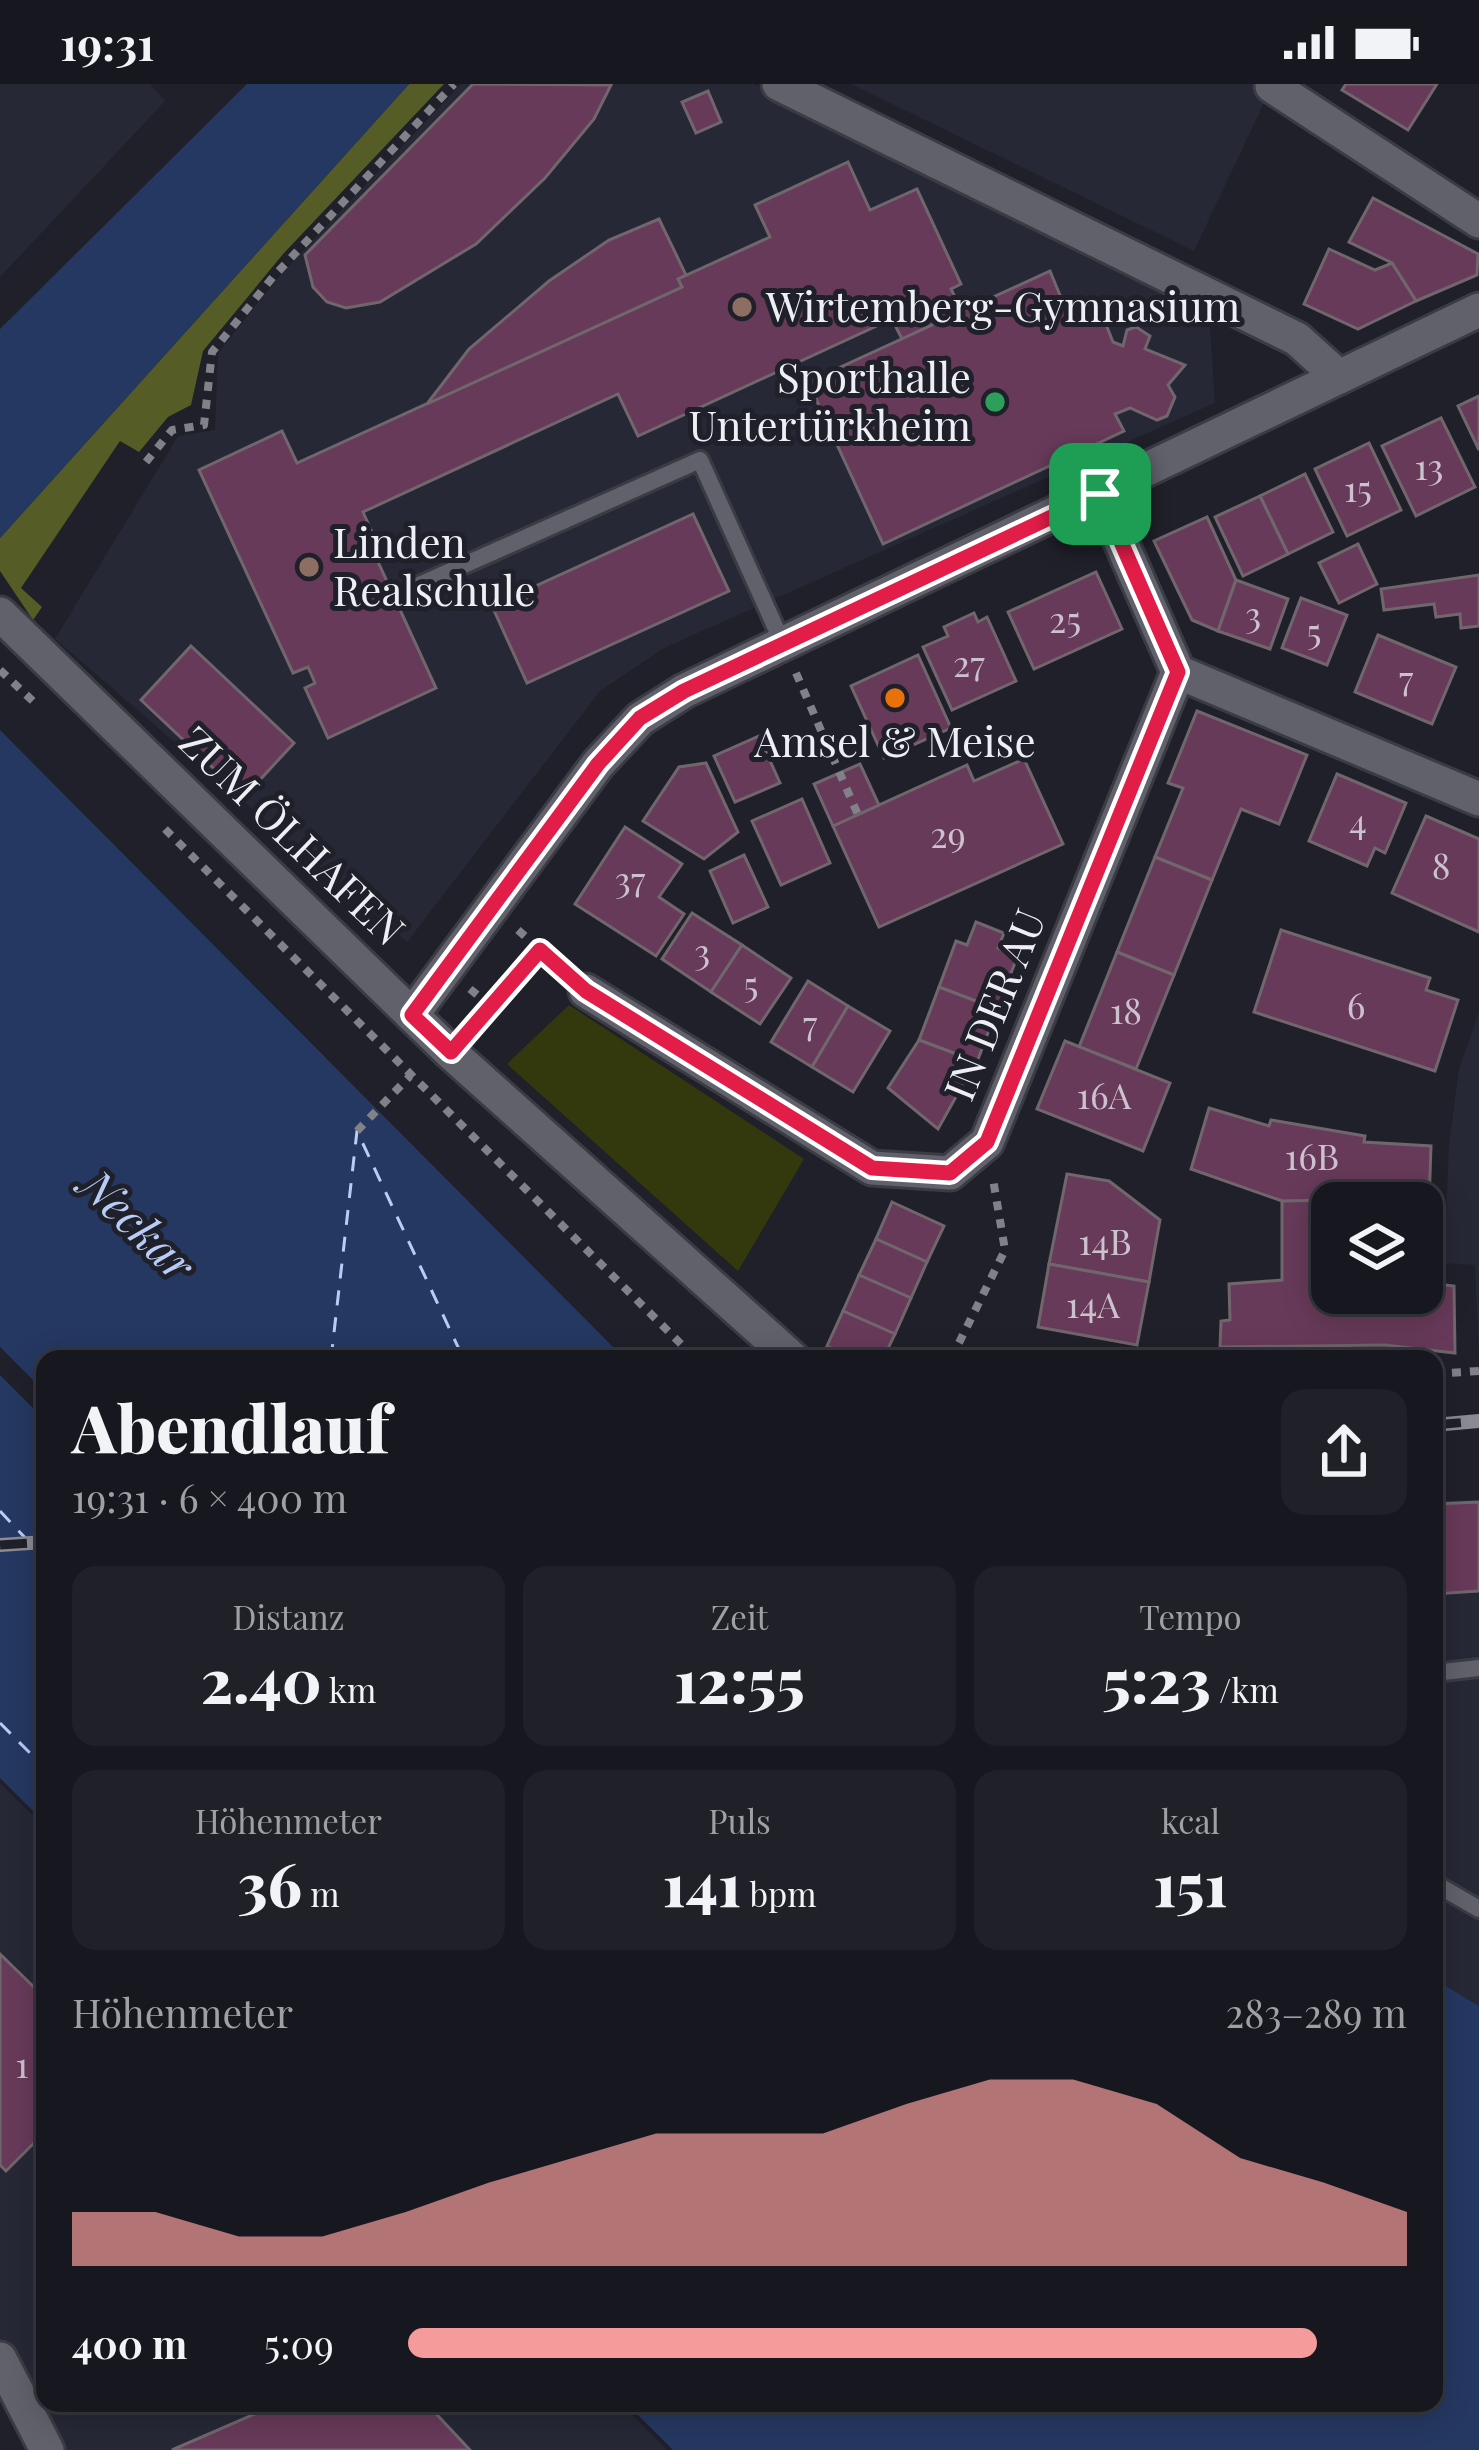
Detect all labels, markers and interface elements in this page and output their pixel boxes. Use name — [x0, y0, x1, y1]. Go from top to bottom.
text: 19:31 — [60, 12, 154, 72]
place label: Wirtemberg-Gymnasium — [765, 277, 1240, 333]
marker: Wirtemberg-Gymnasium — [729, 294, 755, 320]
place label: Sporthalle Untertürkheim — [689, 348, 971, 452]
marker: Sporthalle Untertürkheim — [982, 389, 1008, 415]
house number: 13 — [1415, 441, 1443, 489]
pin — [1049, 443, 1151, 545]
icon: arrive — [1067, 461, 1133, 527]
house number: 15 — [1344, 463, 1372, 511]
place label: Linden Realschule — [333, 513, 536, 617]
marker: Linden Realschule — [296, 554, 322, 580]
house number: 3 — [1245, 589, 1261, 637]
house number: 25 — [1049, 594, 1081, 642]
house number: 5 — [1307, 606, 1321, 654]
house number: 27 — [953, 638, 985, 686]
house number: 7 — [1399, 653, 1414, 701]
marker: Amsel & Meise — [882, 685, 908, 711]
place label: Amsel & Meise — [753, 712, 1036, 768]
street label: ZUM ÖLHAFEN — [169, 713, 418, 956]
house number: 4 — [1349, 796, 1367, 844]
house number: 29 — [930, 809, 966, 857]
house number: 8 — [1432, 840, 1450, 888]
house number: 37 — [615, 854, 646, 902]
street label: IN DER AU — [930, 901, 1057, 1108]
house number: 3 — [694, 926, 710, 974]
house number: 5 — [744, 959, 758, 1007]
house number: 6 — [1347, 980, 1365, 1028]
house number: 18 — [1110, 985, 1142, 1033]
house number: 7 — [803, 998, 818, 1046]
house number: 16A — [1077, 1070, 1132, 1118]
house number: 16B — [1285, 1131, 1339, 1179]
water label: Neckar — [66, 1151, 210, 1293]
map controls — [1311, 1182, 1443, 1314]
button: layers — [1311, 1182, 1443, 1314]
house number: 14B — [1078, 1216, 1132, 1264]
house number: 14A — [1066, 1279, 1120, 1327]
text: Abendlauf — [72, 1382, 389, 1470]
button: share — [1281, 1389, 1407, 1515]
text: 19:31 · 6 × 400 m — [72, 1471, 347, 1523]
text: Distanz — [233, 1594, 344, 1638]
text: Zeit — [711, 1594, 768, 1638]
text: Tempo — [1139, 1594, 1242, 1638]
text: 2.40 — [201, 1638, 322, 1718]
text: 12:55 — [674, 1638, 805, 1718]
text: 5:23 — [1102, 1638, 1211, 1718]
text: km — [322, 1667, 376, 1711]
text: /km — [1211, 1667, 1279, 1711]
text: Höhenmeter — [195, 1798, 382, 1842]
text: Puls — [708, 1798, 771, 1842]
text: kcal — [1161, 1798, 1220, 1842]
text: 36 — [237, 1842, 302, 1922]
text: 141 — [662, 1842, 741, 1922]
text: 151 — [1153, 1842, 1228, 1922]
text: m — [302, 1871, 340, 1915]
text: bpm — [741, 1871, 817, 1915]
text: Höhenmeter — [72, 1986, 293, 2038]
text: 283–289 m — [1225, 1986, 1407, 2038]
house number: 1 — [15, 2039, 29, 2087]
text: 400 m — [72, 2317, 187, 2369]
text: 5:09 — [264, 2317, 334, 2369]

